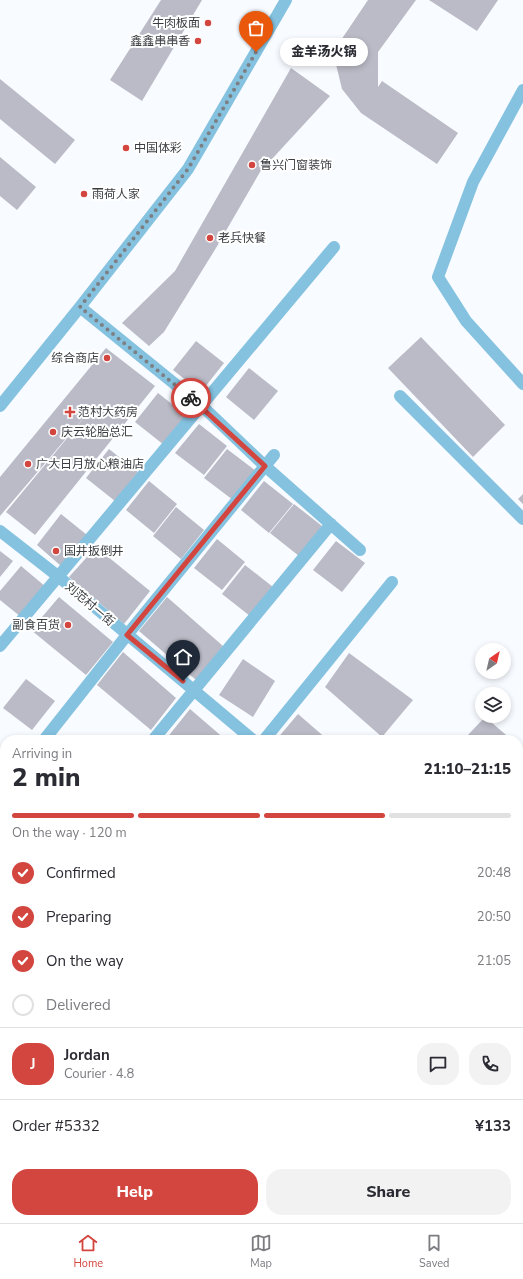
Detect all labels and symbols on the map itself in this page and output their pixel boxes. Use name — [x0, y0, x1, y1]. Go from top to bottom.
pin — [239, 11, 273, 52]
place label: 牛肉板面 — [152, 15, 200, 31]
marker: 牛肉板面 — [203, 18, 213, 28]
place label: 鑫鑫串串香 — [130, 33, 190, 49]
marker: 鑫鑫串串香 — [193, 36, 203, 46]
callout: 金羊汤火锅 — [280, 38, 368, 66]
place label: 中国体彩 — [134, 140, 182, 156]
marker: 中国体彩 — [121, 143, 131, 153]
place label: 鲁兴门窗装饰 — [260, 157, 332, 173]
marker: 鲁兴门窗装饰 — [247, 160, 257, 170]
place label: 雨荷人家 — [92, 186, 140, 202]
marker: 雨荷人家 — [79, 189, 89, 199]
place label: 老兵快餐 — [218, 230, 266, 246]
marker: 老兵快餐 — [205, 233, 215, 243]
place label: 综合商店 — [51, 350, 99, 366]
marker: 综合商店 — [102, 353, 112, 363]
courier — [171, 378, 211, 418]
place label: 范村大药房 — [78, 404, 138, 420]
marker: 范村大药房 — [65, 407, 75, 417]
place label: 庆云轮胎总汇 — [61, 424, 133, 440]
marker: 庆云轮胎总汇 — [48, 427, 58, 437]
place label: 广大日月放心粮油店 — [36, 456, 144, 472]
marker: 广大日月放心粮油店 — [23, 459, 33, 469]
place label: 国井扳倒井 — [64, 543, 124, 559]
marker: 国井扳倒井 — [51, 546, 61, 556]
street label: 刘范村一街 — [62, 579, 118, 629]
place label: 副食百货 — [12, 617, 60, 633]
marker: 副食百货 — [63, 620, 73, 630]
pin — [166, 640, 200, 681]
north arrow — [475, 643, 511, 679]

